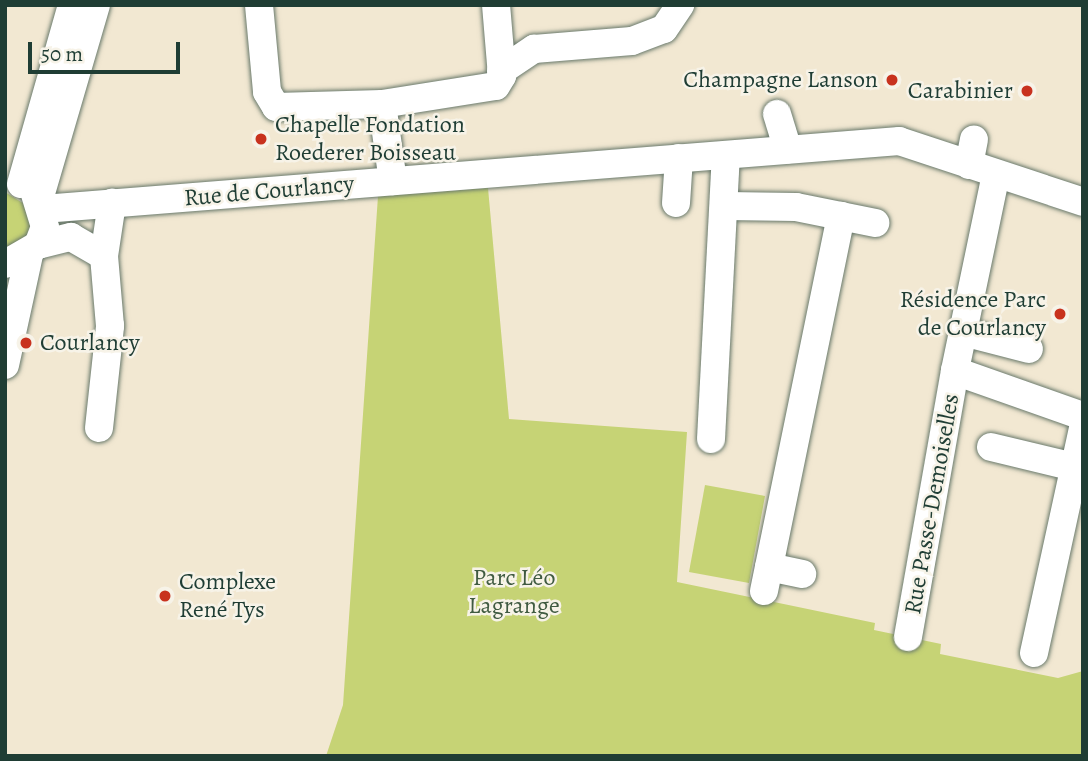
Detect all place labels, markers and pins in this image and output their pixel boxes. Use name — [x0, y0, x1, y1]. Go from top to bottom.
place label: Champagne Lanson — [683, 66, 878, 94]
marker: Champagne Lanson — [884, 72, 900, 88]
place label: Carabinier — [908, 77, 1013, 105]
marker: Carabinier — [1019, 83, 1035, 99]
place label: Chapelle Fondation Roederer Boisseau — [275, 111, 465, 167]
marker: Chapelle Fondation Roederer Boisseau — [253, 131, 269, 147]
place label: Résidence Parc de Courlancy — [900, 286, 1046, 342]
marker: Résidence Parc de Courlancy — [1052, 306, 1068, 322]
place label: Courlancy — [40, 329, 140, 357]
marker: Courlancy — [18, 335, 34, 351]
place label: Complexe René Tys — [179, 568, 276, 624]
marker: Complexe René Tys — [157, 588, 173, 604]

